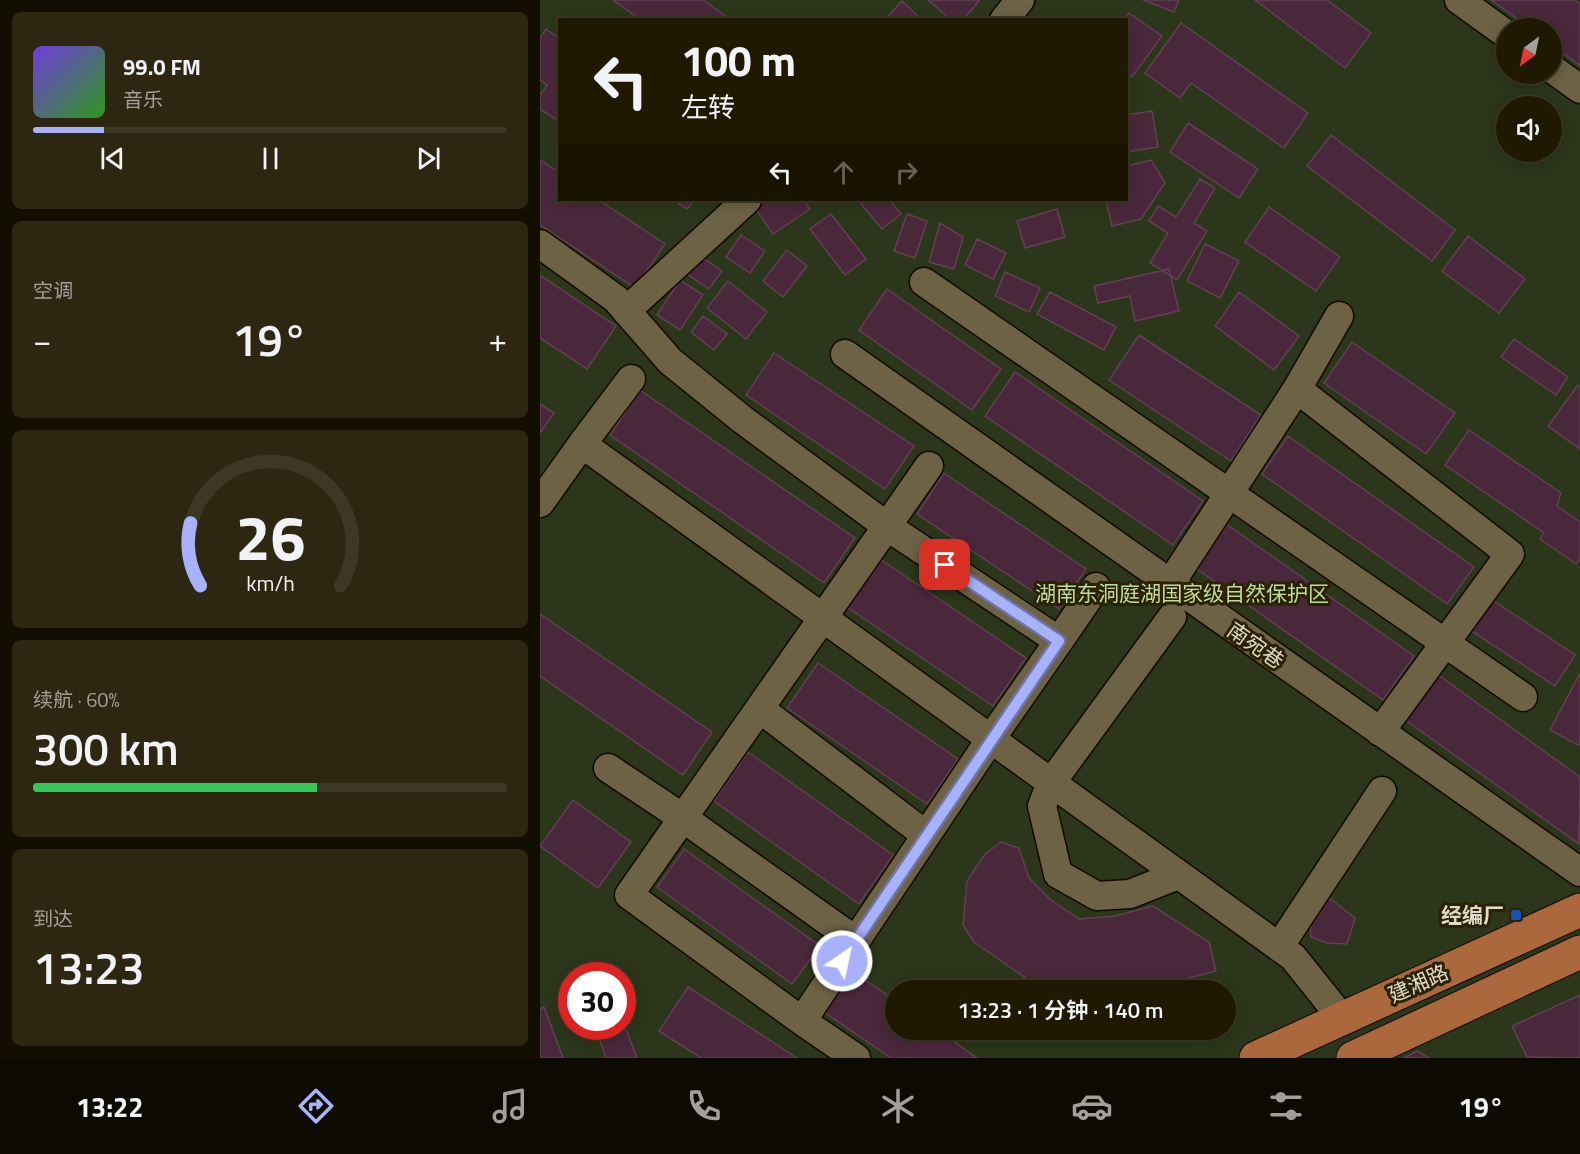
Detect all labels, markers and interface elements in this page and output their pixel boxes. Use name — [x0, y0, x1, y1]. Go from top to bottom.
north arrow — [1496, 18, 1562, 84]
map controls — [1496, 18, 1562, 162]
text: 100 m — [681, 28, 796, 92]
icon: left — [582, 42, 660, 120]
text: 99.0 FM — [123, 50, 201, 84]
text: 音乐 — [123, 84, 163, 115]
text: 左转 — [681, 86, 735, 127]
button: sound — [1496, 96, 1562, 162]
icon: previous — [96, 142, 129, 175]
icon: pause — [254, 142, 287, 175]
icon: next — [412, 142, 445, 175]
icon: left — [764, 156, 797, 189]
icon: ahead — [827, 156, 860, 189]
icon: right — [890, 156, 923, 189]
text: 空调 — [33, 275, 73, 306]
text: 19° — [232, 305, 308, 373]
text: − — [33, 315, 51, 365]
text: + — [489, 315, 507, 365]
text: 26 — [235, 489, 305, 584]
pin — [919, 539, 970, 590]
icon: arrive — [928, 548, 961, 581]
text: km/h — [246, 567, 294, 599]
park label: 湖南东洞庭湖国家级自然保护区 — [1035, 577, 1329, 609]
street label: 南宛巷 — [1221, 614, 1291, 676]
text: 续航 · 60% — [33, 684, 120, 715]
text: 300 km — [33, 714, 179, 782]
place label: 经编厂 — [1441, 899, 1504, 931]
text: 到达 — [33, 903, 73, 934]
marker: 经编厂 — [1509, 908, 1523, 922]
position arrow — [810, 929, 874, 993]
text: 13:23 — [33, 933, 145, 1001]
street label: 建湘路 — [1383, 956, 1453, 1010]
speed limit sign: 30 — [558, 962, 636, 1040]
text: 13:23 · 1 分钟 · 140 m — [958, 993, 1163, 1027]
icon: directions — [295, 1085, 337, 1127]
icon: music — [489, 1085, 531, 1127]
icon: phone — [683, 1085, 725, 1127]
icon: climate — [877, 1085, 919, 1127]
icon: car — [1071, 1085, 1113, 1127]
icon: filters — [1265, 1085, 1307, 1127]
text: 13:22 — [76, 1086, 143, 1127]
text: 19° — [1459, 1086, 1504, 1127]

